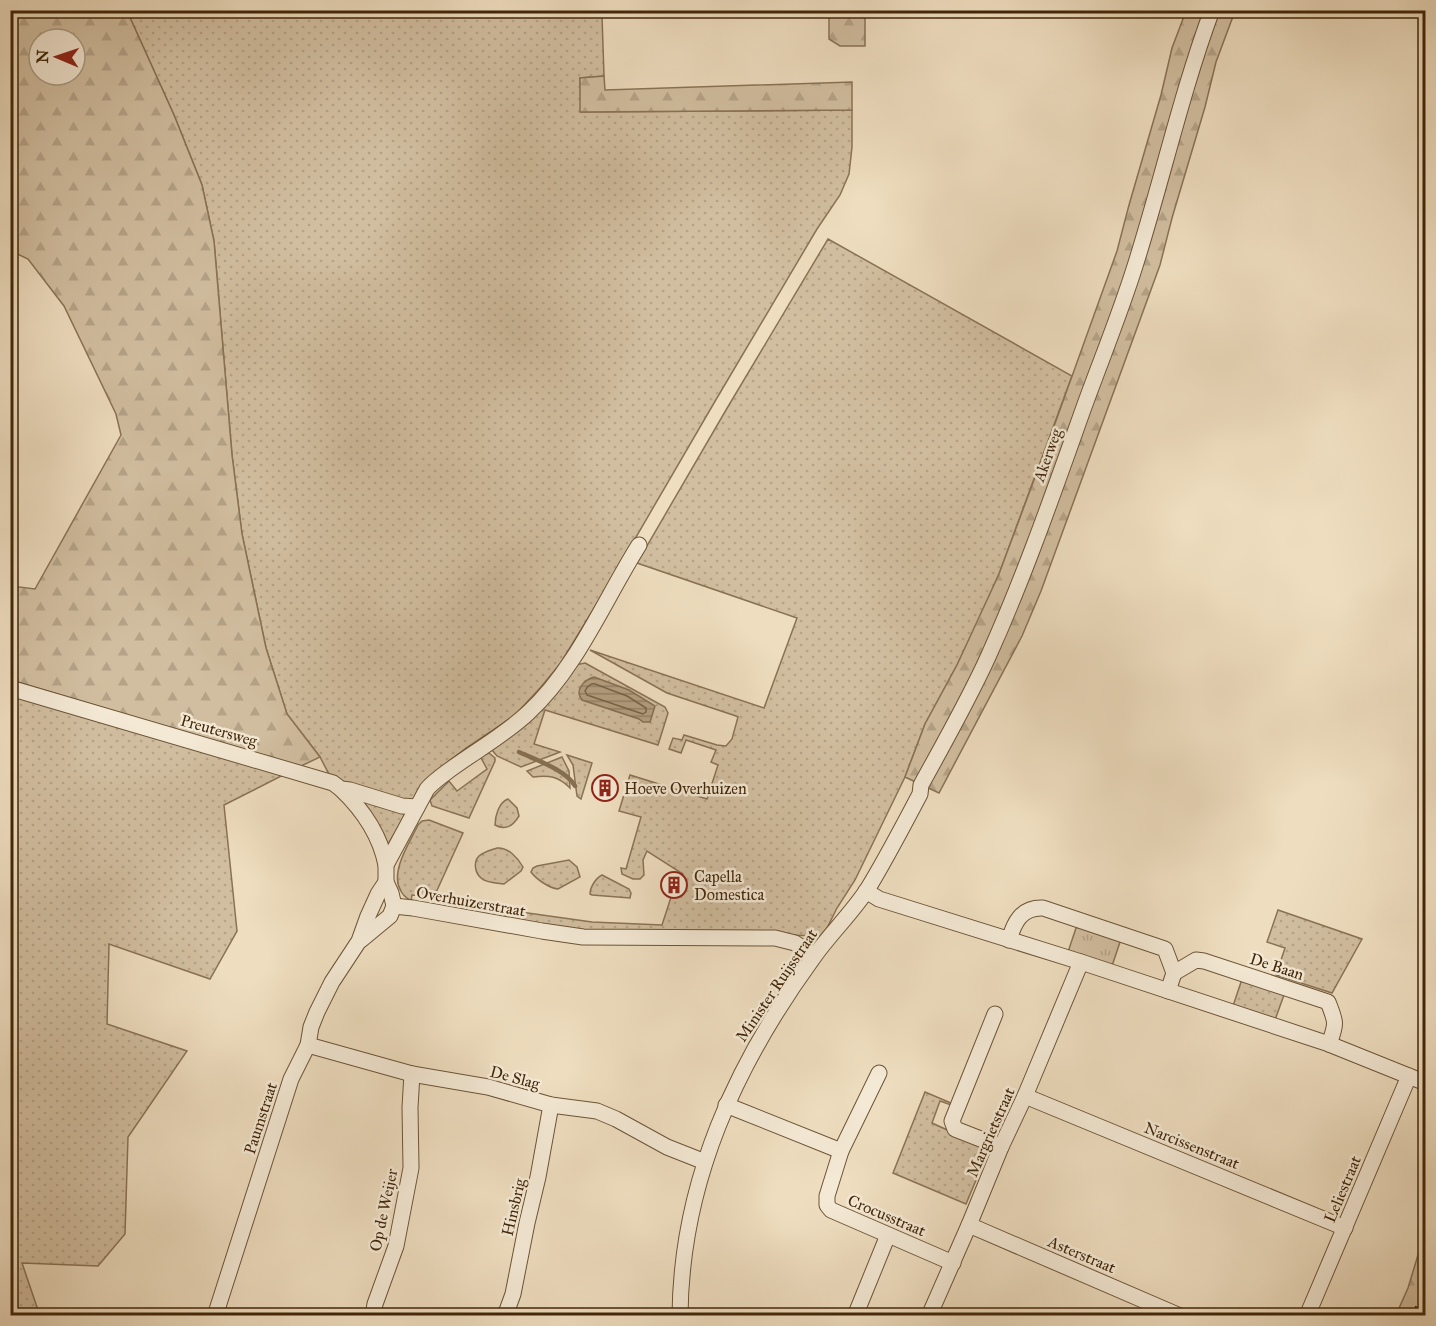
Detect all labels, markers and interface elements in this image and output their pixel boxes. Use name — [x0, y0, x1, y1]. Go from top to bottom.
north arrow — [27, 27, 87, 87]
text: N — [33, 49, 52, 64]
street label: Akerweg — [1029, 425, 1067, 486]
street label: Preutersweg — [178, 710, 260, 752]
building icon: Hoeve Overhuizen — [590, 773, 620, 803]
place label: Hoeve Overhuizen — [624, 779, 747, 798]
place label: Capella Domestica — [694, 867, 764, 904]
building icon: Capella Domestica — [659, 870, 689, 900]
street label: Overhuizerstraat — [415, 883, 527, 921]
street label: Minister Ruijsstraat — [732, 925, 821, 1045]
street label: De Baan — [1248, 949, 1306, 984]
street label: De Slag — [488, 1062, 542, 1094]
street label: Paumstraat — [240, 1080, 281, 1156]
street label: Margrietstraat — [962, 1084, 1020, 1180]
street label: Narcissenstraat — [1142, 1118, 1242, 1173]
street label: Leliestraat — [1320, 1153, 1365, 1225]
street label: Op de Weijer — [365, 1167, 402, 1253]
street label: Hinsbrig — [498, 1176, 530, 1238]
street label: Crocusstraat — [845, 1191, 929, 1241]
street label: Asterstraat — [1044, 1231, 1119, 1277]

